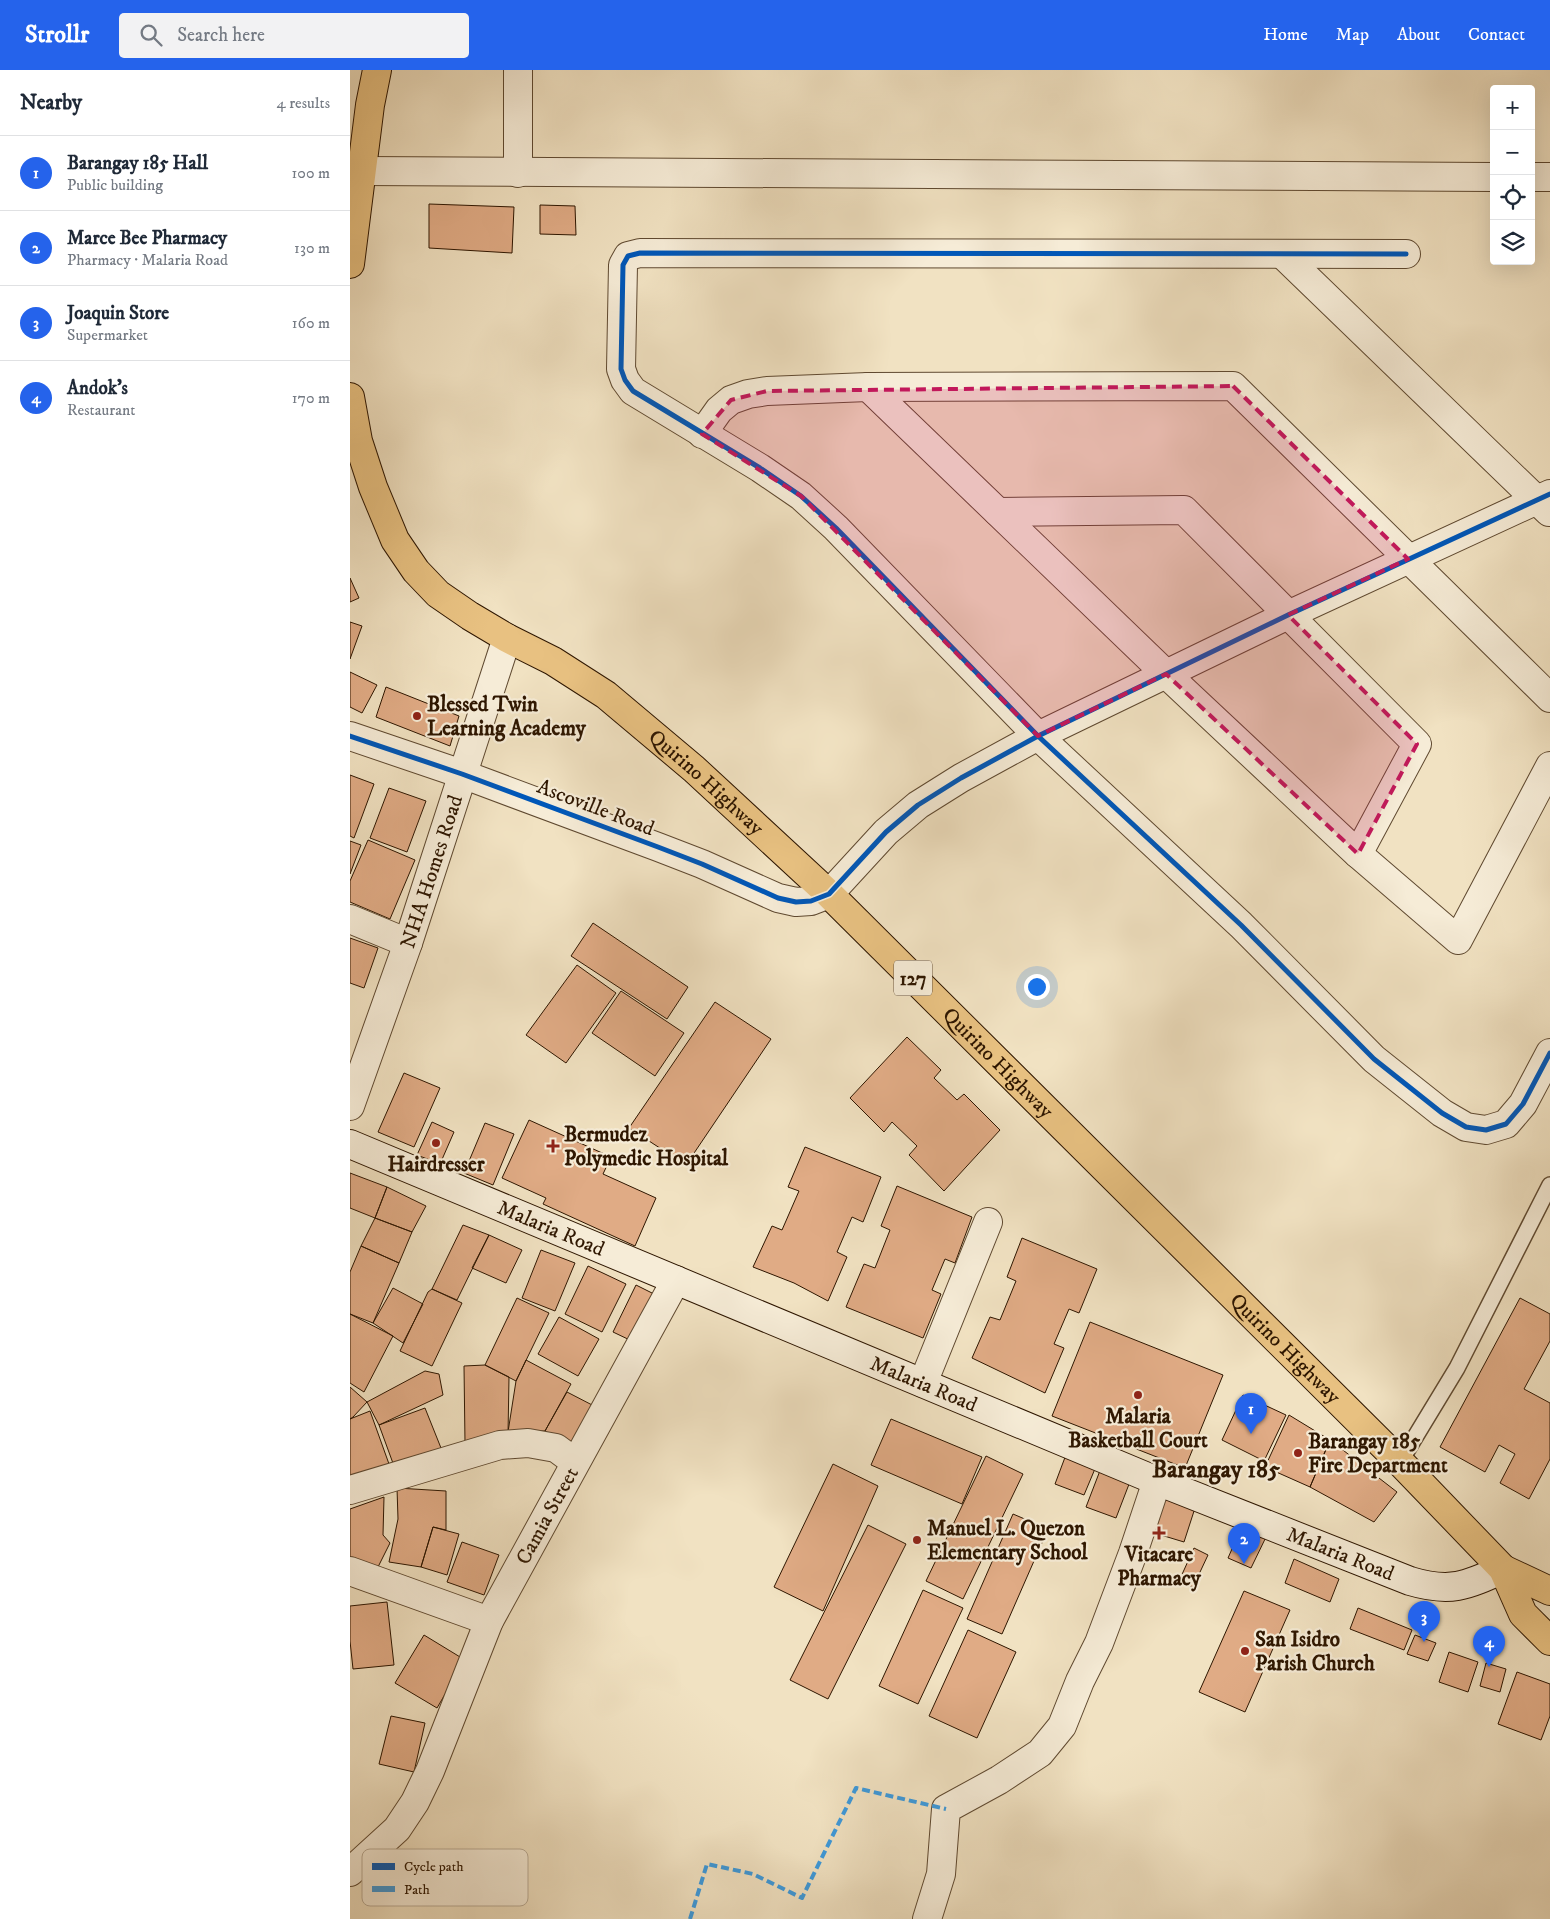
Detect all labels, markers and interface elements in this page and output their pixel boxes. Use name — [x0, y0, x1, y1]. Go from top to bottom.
search box — [119, 13, 469, 58]
text: Strollr — [25, 20, 89, 50]
icon: search — [137, 21, 165, 49]
text: Search here — [177, 24, 265, 47]
text: Home — [1263, 24, 1308, 46]
text: Map — [1336, 24, 1369, 46]
text: About — [1397, 24, 1440, 46]
text: Contact — [1468, 24, 1525, 46]
map controls — [1490, 85, 1535, 265]
button: + — [1490, 85, 1535, 130]
text: Nearby — [20, 90, 82, 116]
text: 4 results — [277, 93, 330, 113]
button: − — [1490, 130, 1535, 175]
text: Barangay 185 Hall — [67, 152, 208, 175]
text: 1 — [33, 163, 39, 183]
text: 100 m — [292, 163, 330, 183]
text: Public building — [67, 175, 163, 195]
button: locate — [1490, 175, 1535, 220]
button: layers — [1490, 220, 1535, 265]
text: Marce Bee Pharmacy — [67, 227, 227, 250]
text: 2 — [32, 238, 40, 258]
text: 130 m — [294, 238, 330, 258]
text: Pharmacy · Malaria Road — [67, 250, 228, 270]
text: Joaquin Store — [67, 302, 169, 325]
text: 3 — [33, 313, 39, 333]
text: 160 m — [292, 313, 330, 333]
text: Supermarket — [67, 325, 148, 345]
text: Andok's — [67, 377, 128, 400]
text: 4 — [31, 388, 41, 408]
text: 170 m — [292, 388, 330, 408]
text: Restaurant — [67, 400, 135, 420]
place label: Blessed Twin Learning Academy — [427, 692, 587, 742]
marker: Blessed Twin Learning Academy — [411, 710, 423, 722]
street label: Quirino Highway — [643, 724, 770, 842]
street label: Ascoville Road — [533, 774, 658, 842]
street label: NHA Homes Road — [395, 791, 469, 952]
road number: 127 — [894, 960, 932, 996]
your location — [1024, 974, 1050, 1000]
street label: Quirino Highway — [937, 1002, 1060, 1125]
place label: Bermudez Polymedic Hospital — [564, 1122, 729, 1172]
marker: Hairdresser — [430, 1137, 442, 1149]
marker: Bermudez Polymedic Hospital — [546, 1139, 560, 1153]
place label: Hairdresser — [387, 1152, 486, 1178]
street label: Malaria Road — [493, 1195, 609, 1263]
street label: Quirino Highway — [1224, 1288, 1347, 1410]
street label: Malaria Road — [866, 1351, 981, 1419]
marker: Malaria Basketball Court — [1132, 1389, 1144, 1401]
pin: 1 — [1235, 1393, 1267, 1434]
place label: Malaria Basketball Court — [1068, 1404, 1208, 1454]
place label: Barangay 185 Fire Department — [1308, 1429, 1448, 1479]
marker: Barangay 185 Fire Department — [1292, 1447, 1304, 1459]
district label: Barangay 185 — [1152, 1455, 1280, 1485]
street label: Camia Street — [511, 1463, 585, 1569]
place label: Manuel L. Quezon Elementary School — [927, 1516, 1088, 1566]
street label: Malaria Road — [1283, 1522, 1398, 1588]
pin: 2 — [1228, 1523, 1260, 1564]
marker: Vitacare Pharmacy — [1153, 1527, 1165, 1539]
marker: Manuel L. Quezon Elementary School — [911, 1534, 923, 1546]
place label: Vitacare Pharmacy — [1117, 1542, 1202, 1592]
pin: 3 — [1408, 1601, 1440, 1642]
pin: 4 — [1473, 1626, 1505, 1667]
place label: San Isidro Parish Church — [1255, 1627, 1376, 1677]
marker: San Isidro Parish Church — [1239, 1645, 1251, 1657]
legend — [362, 1849, 528, 1906]
text: Cycle path — [404, 1858, 464, 1876]
text: Path — [404, 1881, 431, 1899]

